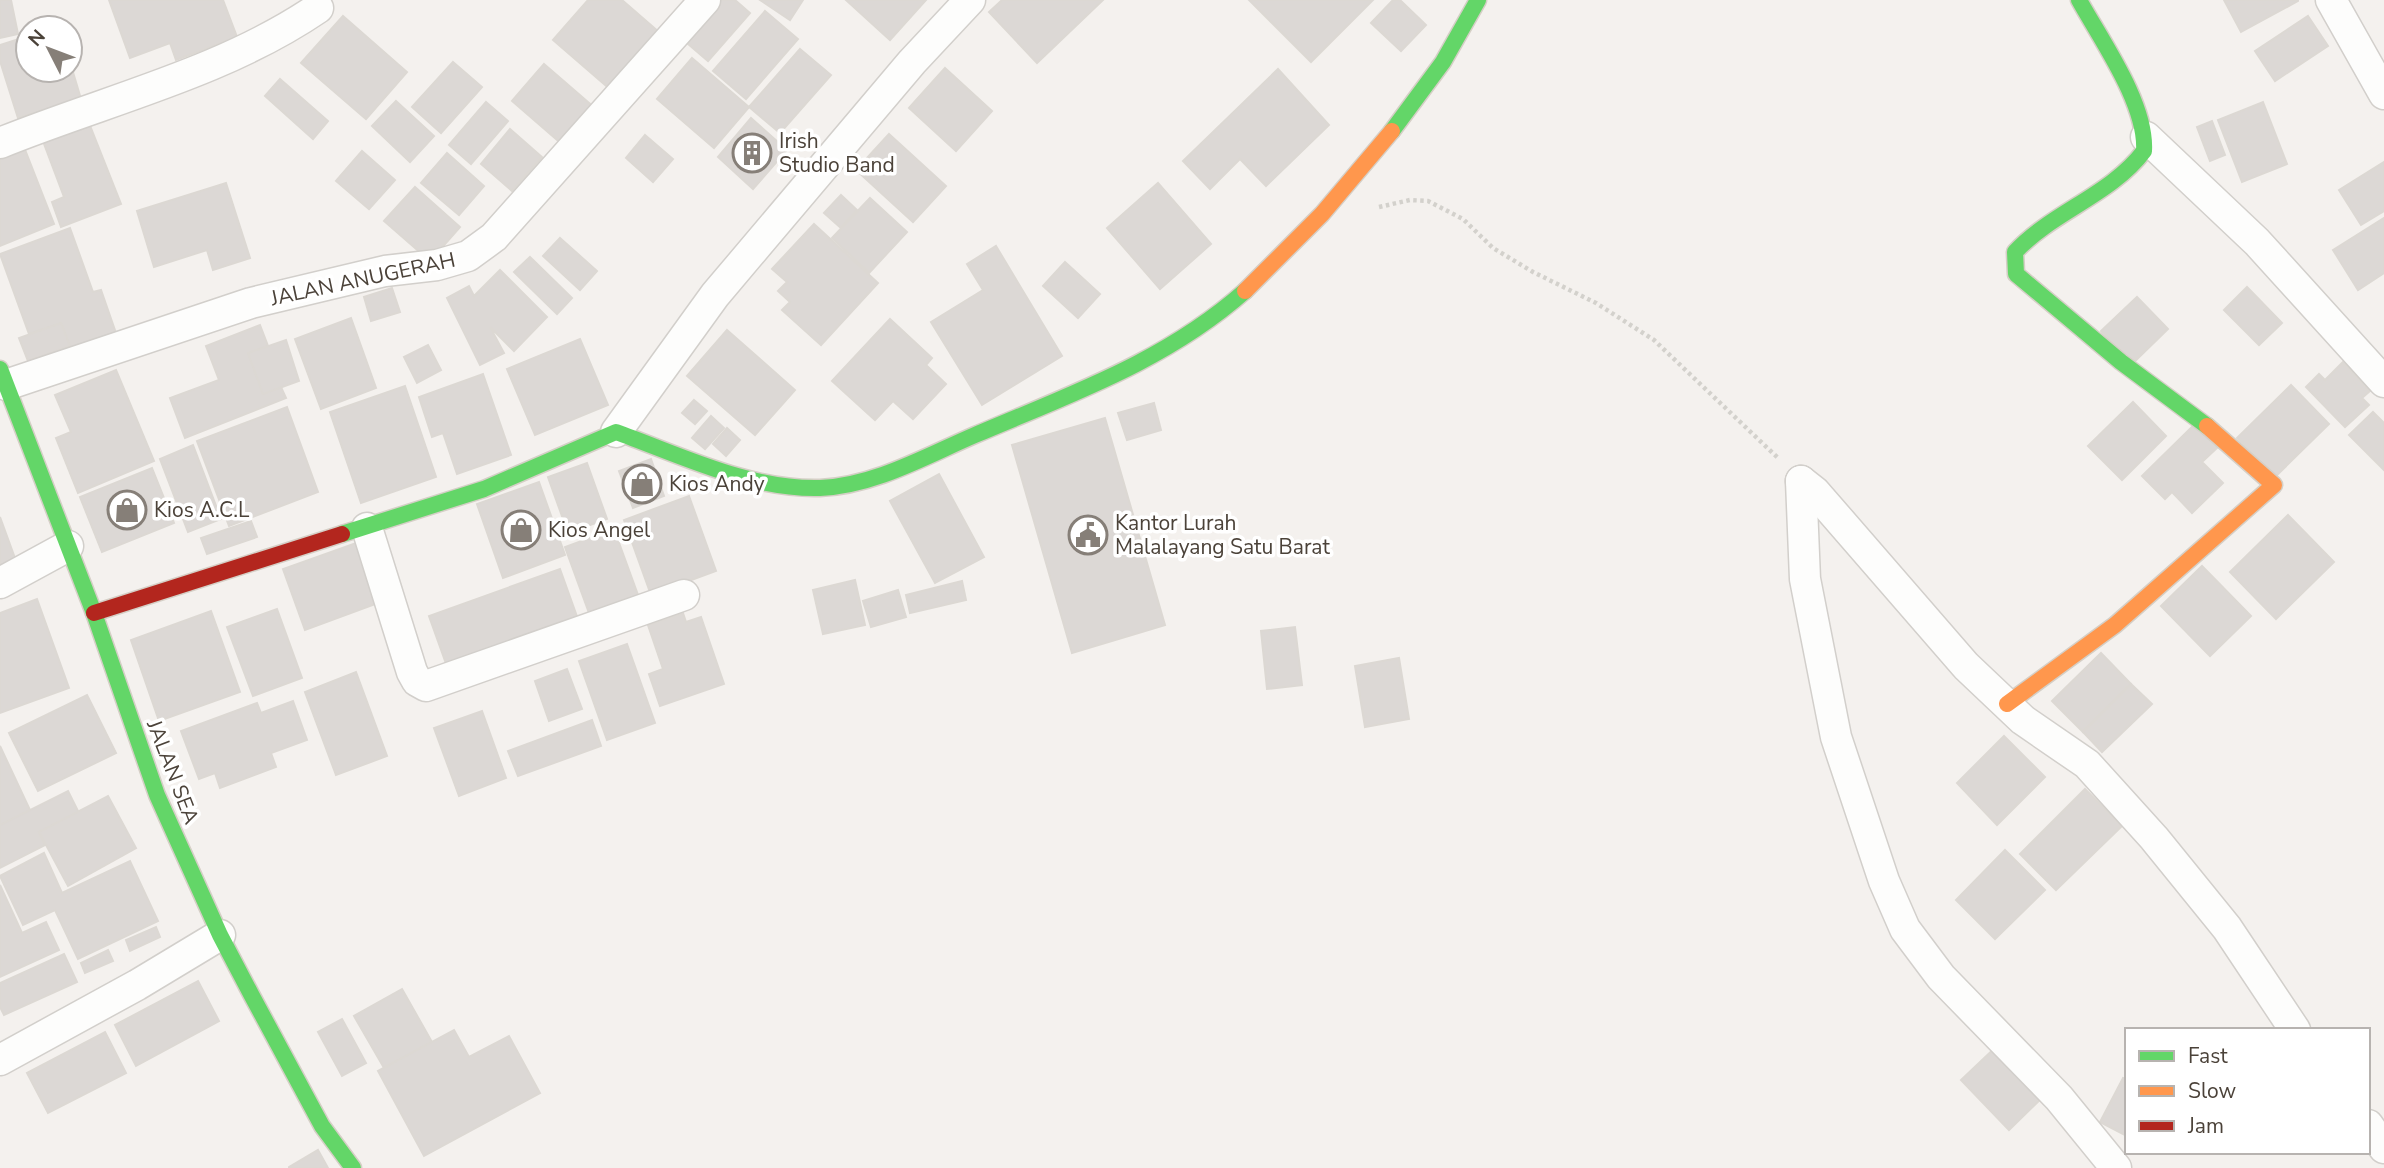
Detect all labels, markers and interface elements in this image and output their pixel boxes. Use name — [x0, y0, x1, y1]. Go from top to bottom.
north arrow — [14, 14, 84, 84]
text: N — [23, 24, 52, 52]
place label: Irish Studio Band — [779, 127, 895, 179]
building icon: Irish Studio Band — [731, 132, 773, 174]
street label: JALAN ANUGERAH — [267, 246, 458, 312]
shop icon: Kios Andy — [621, 463, 663, 505]
place label: Kios Andy — [669, 470, 765, 498]
shop icon: Kios A.C.L — [106, 489, 148, 531]
place label: Kios A.C.L — [154, 496, 250, 524]
shop icon: Kios Angel — [500, 509, 542, 551]
place label: Kantor Lurah Malalayang Satu Barat — [1115, 509, 1330, 561]
public building icon: Kantor Lurah Malalayang Satu Barat — [1067, 514, 1109, 556]
place label: Kios Angel — [548, 516, 651, 544]
street label: JALAN SEA — [140, 715, 206, 828]
legend — [2125, 1028, 2370, 1154]
text: Fast — [2188, 1042, 2228, 1070]
text: Slow — [2188, 1077, 2237, 1105]
text: Jam — [2187, 1112, 2224, 1140]

